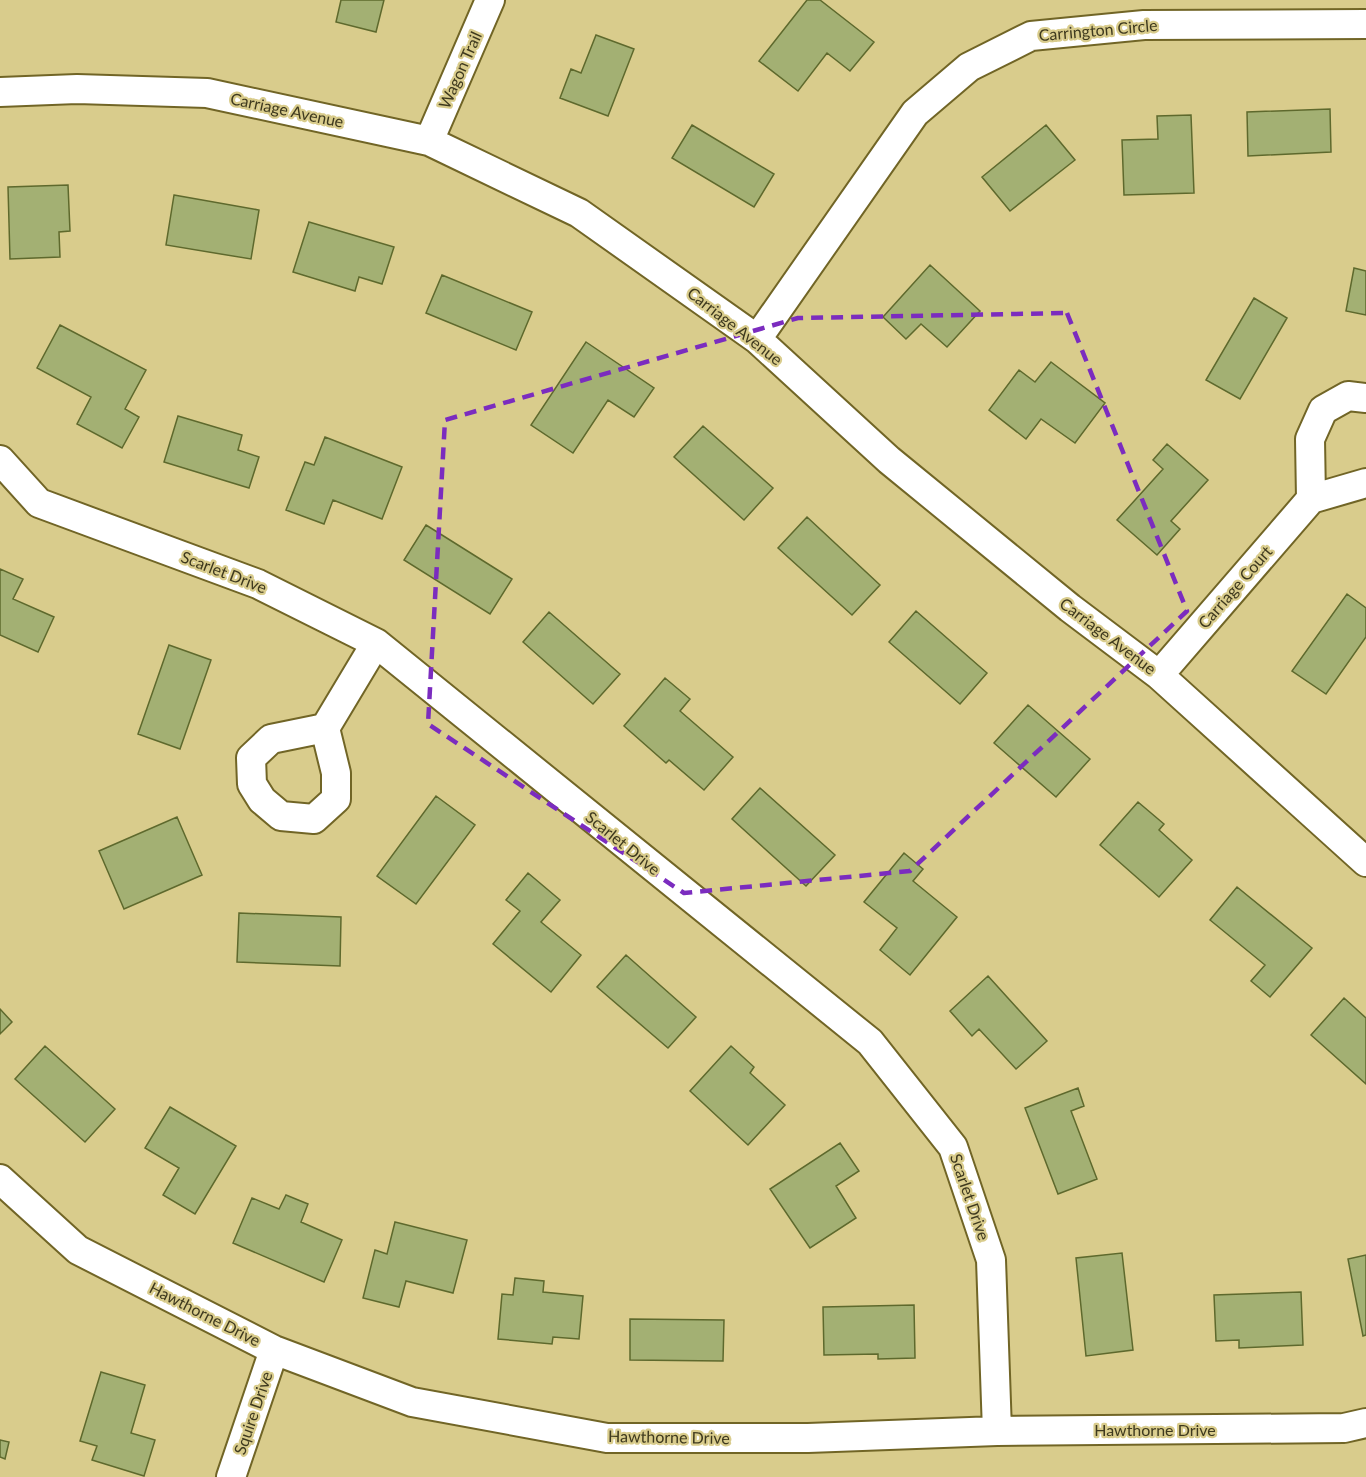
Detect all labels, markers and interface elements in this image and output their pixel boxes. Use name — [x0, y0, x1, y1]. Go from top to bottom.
street label: Carrington Circle — [1038, 15, 1158, 44]
street label: Wagon Trail — [434, 28, 485, 111]
street label: Carriage Avenue — [229, 88, 345, 131]
street label: Carriage Avenue — [684, 283, 787, 369]
street label: Carriage Court — [1194, 541, 1276, 632]
street label: Scarlet Drive — [179, 547, 270, 597]
street label: Carriage Avenue — [1057, 593, 1160, 678]
street label: Scarlet Drive — [582, 807, 664, 878]
street label: Scarlet Drive — [947, 1151, 994, 1243]
street label: Hawthorne Drive — [147, 1277, 264, 1350]
street label: Squire Drive — [229, 1369, 276, 1457]
street label: Hawthorne Drive — [1094, 1420, 1216, 1439]
street label: Hawthorne Drive — [608, 1426, 730, 1447]

